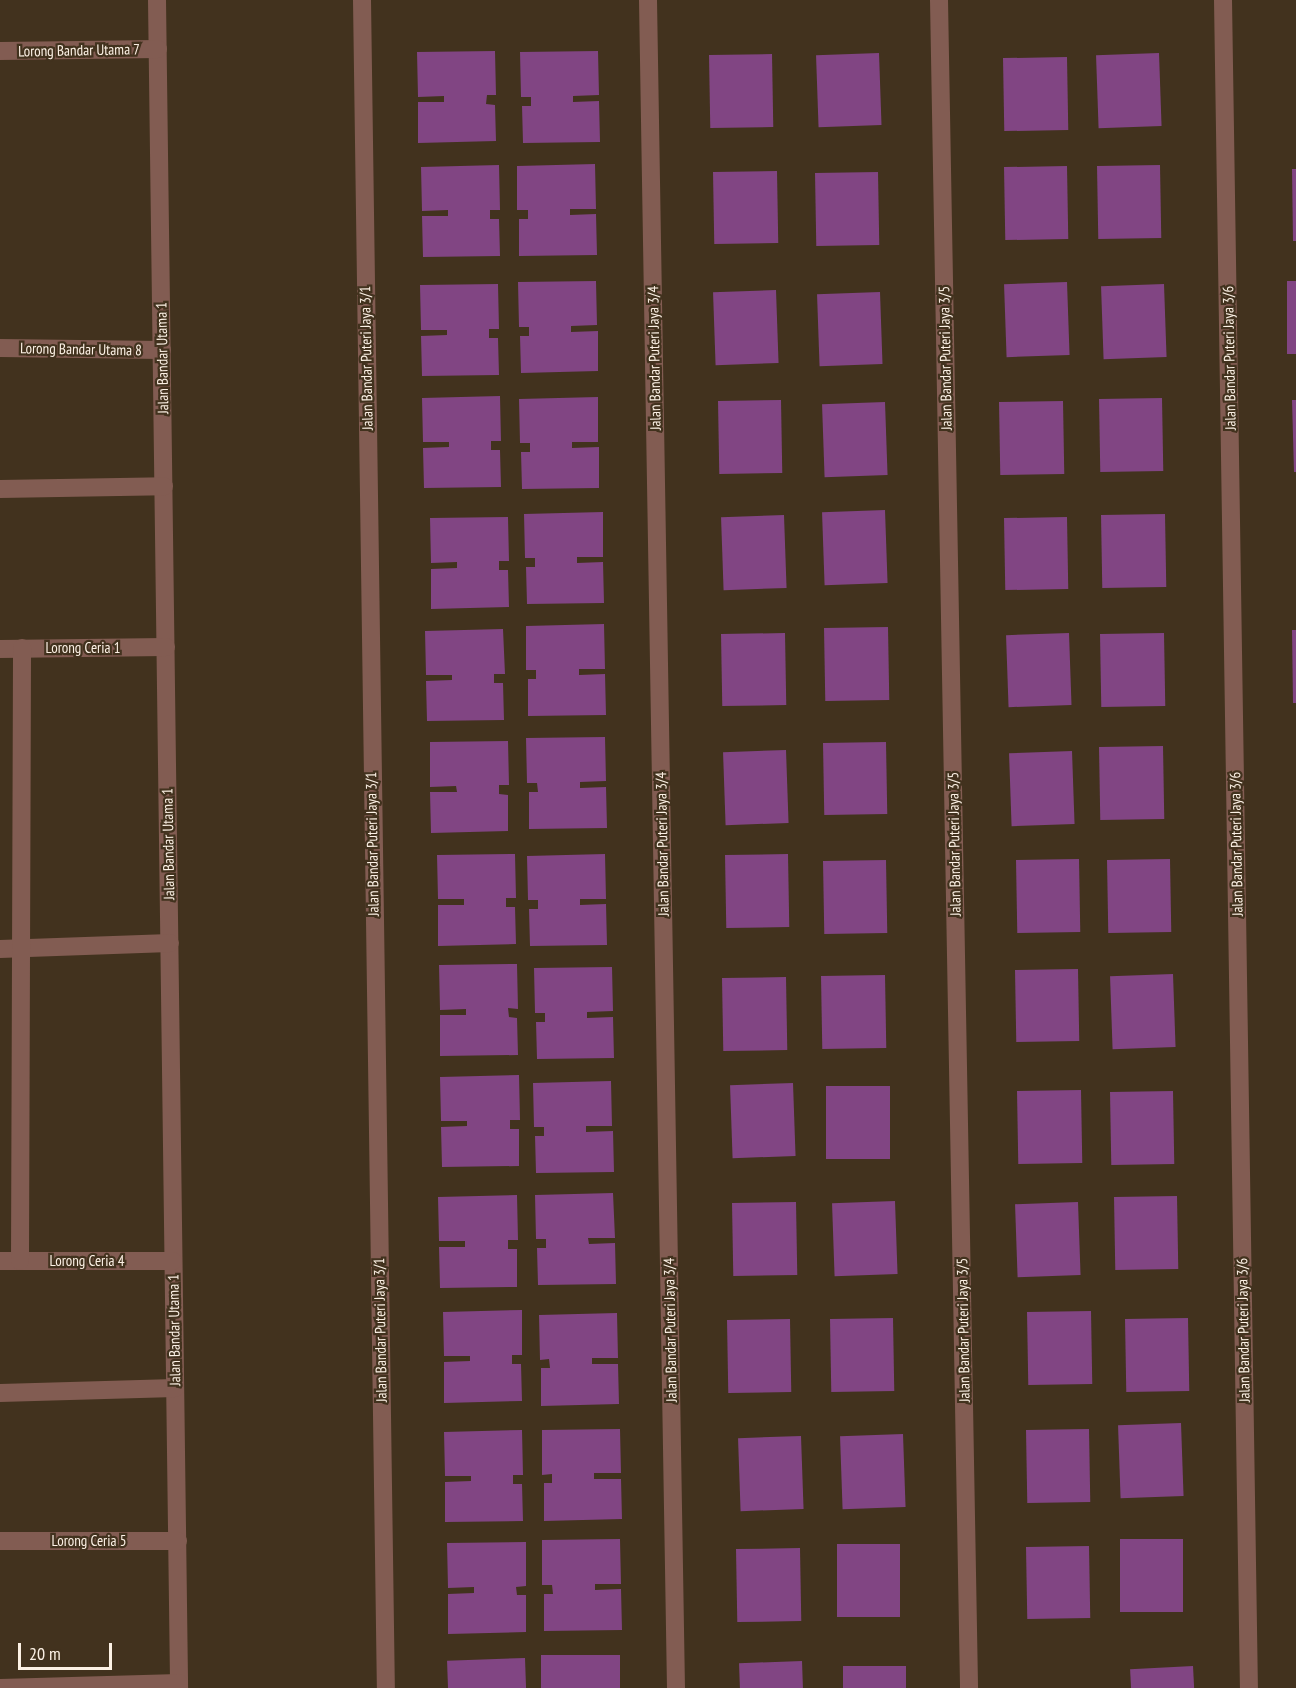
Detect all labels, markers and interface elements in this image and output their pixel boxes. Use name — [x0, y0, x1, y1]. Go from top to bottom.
street label: Lorong Bandar Utama 7 — [18, 40, 140, 60]
street label: Jalan Bandar Puteri Jaya 3/1 — [356, 286, 376, 430]
street label: Jalan Bandar Puteri Jaya 3/4 — [644, 286, 664, 430]
street label: Jalan Bandar Puteri Jaya 3/5 — [935, 286, 955, 430]
street label: Jalan Bandar Puteri Jaya 3/6 — [1219, 286, 1239, 430]
street label: Jalan Bandar Utama 1 — [152, 302, 172, 414]
street label: Lorong Bandar Utama 8 — [20, 339, 142, 359]
street label: Lorong Ceria 1 — [46, 639, 120, 657]
street label: Jalan Bandar Puteri Jaya 3/1 — [362, 772, 382, 916]
street label: Jalan Bandar Puteri Jaya 3/4 — [652, 772, 672, 916]
street label: Jalan Bandar Puteri Jaya 3/5 — [944, 772, 964, 916]
street label: Jalan Bandar Puteri Jaya 3/6 — [1226, 772, 1246, 916]
street label: Jalan Bandar Utama 1 — [158, 788, 178, 900]
street label: Lorong Ceria 4 — [50, 1252, 124, 1270]
street label: Jalan Bandar Puteri Jaya 3/1 — [370, 1258, 390, 1402]
street label: Jalan Bandar Puteri Jaya 3/4 — [660, 1258, 680, 1402]
street label: Jalan Bandar Puteri Jaya 3/5 — [953, 1258, 973, 1402]
street label: Jalan Bandar Puteri Jaya 3/6 — [1233, 1258, 1253, 1402]
street label: Jalan Bandar Utama 1 — [164, 1274, 184, 1386]
street label: Lorong Ceria 5 — [52, 1532, 126, 1550]
scale bar — [21, 1631, 116, 1669]
text: 20 m — [29, 1642, 61, 1665]

